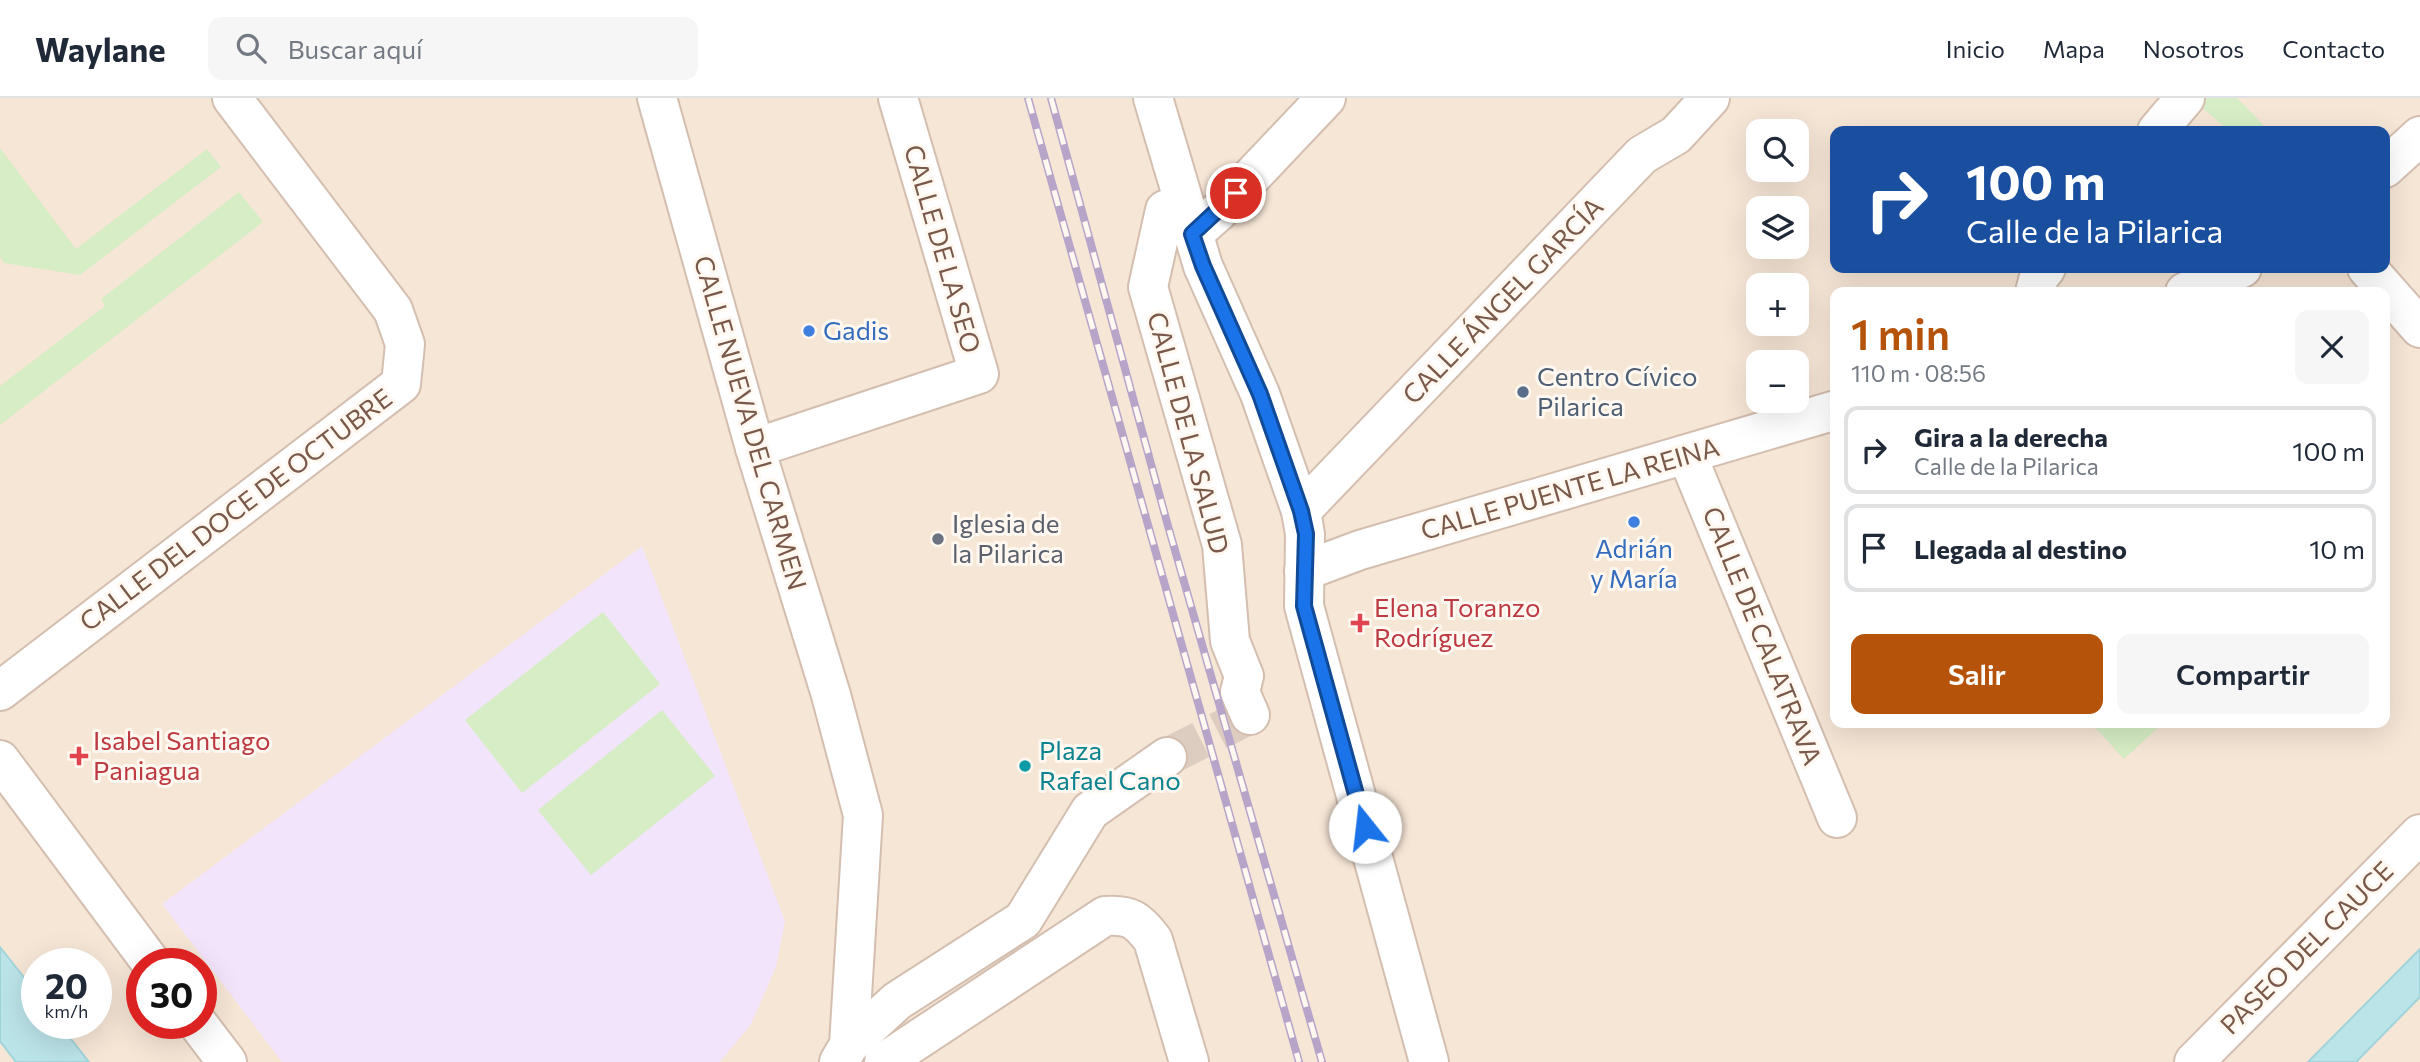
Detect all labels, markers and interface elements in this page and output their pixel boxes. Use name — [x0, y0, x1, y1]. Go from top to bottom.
search box — [208, 17, 698, 80]
text: Waylane — [35, 28, 166, 69]
icon: search — [232, 29, 270, 67]
text: Buscar aquí — [288, 33, 423, 64]
text: Inicio — [1946, 34, 2005, 63]
text: Mapa — [2043, 34, 2105, 63]
text: Nosotros — [2143, 34, 2244, 63]
text: Contacto — [2282, 34, 2385, 63]
map controls — [1746, 119, 1809, 413]
button: search — [1746, 119, 1809, 182]
street label: CALLE DE LA SEO — [899, 141, 988, 356]
text: 100 m — [1966, 150, 2105, 210]
icon: right — [1851, 154, 1942, 245]
pin — [1206, 163, 1266, 223]
icon: arrive — [1217, 174, 1255, 212]
street label: CALLE ÁNGEL GARCÍA — [1395, 190, 1609, 410]
button: layers — [1746, 196, 1809, 259]
text: Calle de la Pilarica — [1966, 210, 2223, 250]
street label: CALLE NUEVA DEL CARMEN — [689, 252, 814, 593]
button: + — [1746, 273, 1809, 336]
text: 1 min — [1851, 307, 1950, 359]
street label: CALLE DE LA SALUD — [1142, 308, 1237, 557]
button: close — [2295, 310, 2369, 384]
place label: Gadis — [823, 314, 889, 345]
marker: Gadis — [801, 323, 817, 339]
button: − — [1746, 350, 1809, 413]
text: 110 m · 08:56 — [1851, 359, 1986, 387]
place label: Centro Cívico Pilarica — [1537, 360, 1697, 421]
street label: CALLE DEL DOCE DE OCTUBRE — [73, 381, 397, 636]
marker: Centro Cívico Pilarica — [1515, 384, 1531, 400]
text: Gira a la derecha — [1914, 421, 2108, 452]
street label: CALLE PUENTE LA REINA — [1417, 430, 1722, 545]
icon: right — [1855, 431, 1893, 469]
text: 100 m — [2292, 435, 2365, 466]
text: Calle de la Pilarica — [1914, 452, 2099, 480]
street label: CALLE DE CALATRAVA — [1697, 502, 1829, 769]
place label: Iglesia de la Pilarica — [952, 507, 1064, 568]
marker: Adrián y María — [1626, 514, 1642, 530]
icon: arrive — [1855, 529, 1893, 567]
marker: Iglesia de la Pilarica — [930, 531, 946, 547]
place label: Adrián y María — [1590, 532, 1678, 593]
text: Llegada al destino — [1914, 533, 2127, 564]
text: 10 m — [2309, 533, 2365, 564]
place label: Elena Toranzo Rodríguez — [1374, 591, 1540, 652]
marker: Elena Toranzo Rodríguez — [1352, 615, 1368, 631]
button: Salir — [1851, 634, 2103, 714]
button: Compartir — [2117, 634, 2369, 714]
place label: Isabel Santiago Paniagua — [93, 724, 270, 785]
place label: Plaza Rafael Cano — [1039, 734, 1181, 795]
marker: Isabel Santiago Paniagua — [71, 748, 87, 764]
marker: Plaza Rafael Cano — [1017, 758, 1033, 774]
position arrow — [1328, 790, 1402, 864]
street label: PASEO DEL CAUCE — [2213, 854, 2399, 1040]
speed limit sign: 30 — [126, 948, 217, 1039]
text: 20 — [45, 963, 88, 1006]
text: km/h — [45, 1000, 88, 1022]

